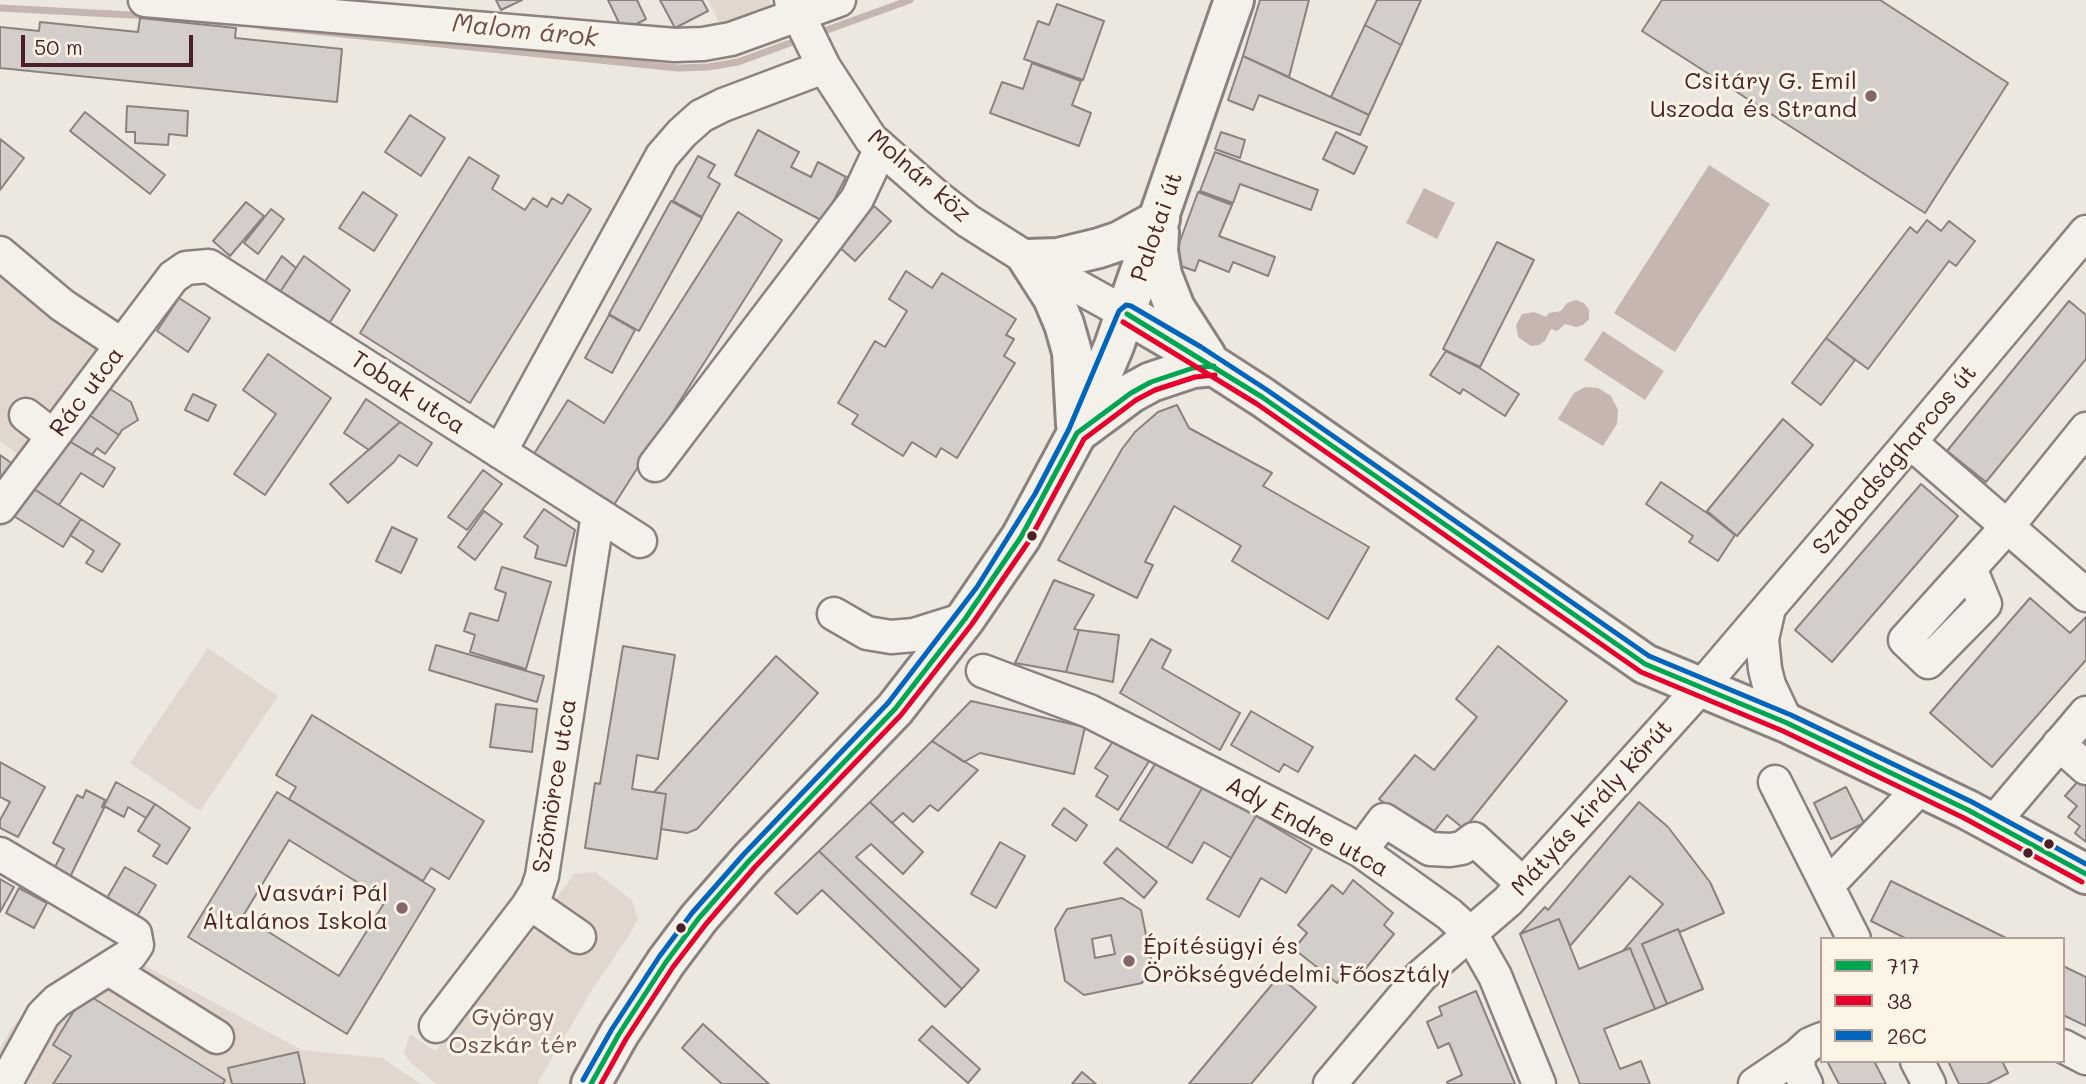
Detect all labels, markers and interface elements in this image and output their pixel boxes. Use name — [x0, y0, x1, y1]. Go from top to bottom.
water label: Malom árok — [451, 8, 599, 54]
scale bar — [24, 21, 196, 65]
text: 50 m — [34, 33, 83, 60]
place label: Csitáry G. Emil Uszoda és Strand — [1650, 68, 1857, 124]
marker: Csitáry G. Emil Uszoda és Strand — [1863, 88, 1879, 104]
street label: Molnár köz — [861, 123, 977, 229]
street label: Palotai út — [1125, 168, 1189, 286]
street label: Rác utca — [44, 341, 130, 443]
street label: Tobak utca — [345, 345, 471, 441]
street label: Szabadságharcos út — [1807, 359, 1983, 561]
unlabelled marker — [1025, 529, 1039, 543]
street label: Szömörce utca — [527, 697, 583, 875]
street label: Mátyás király körút — [1505, 714, 1679, 902]
street label: Ady Endre utca — [1221, 770, 1393, 884]
unlabelled marker — [2042, 837, 2056, 851]
unlabelled marker — [2021, 846, 2035, 860]
place label: Vasvári Pál Általános Iskola — [202, 880, 388, 936]
marker: Vasvári Pál Általános Iskola — [394, 900, 410, 916]
unlabelled marker — [674, 921, 688, 935]
place label: Építésügyi és Örökségvédelmi Főosztály — [1143, 933, 1450, 989]
legend — [1820, 937, 2065, 1063]
text: 717 — [1887, 952, 1920, 979]
marker: Építésügyi és Örökségvédelmi Főosztály — [1121, 953, 1137, 969]
text: 38 — [1887, 987, 1912, 1014]
park label: György Oszkár tér — [449, 1004, 577, 1060]
text: 26C — [1887, 1022, 1926, 1049]

